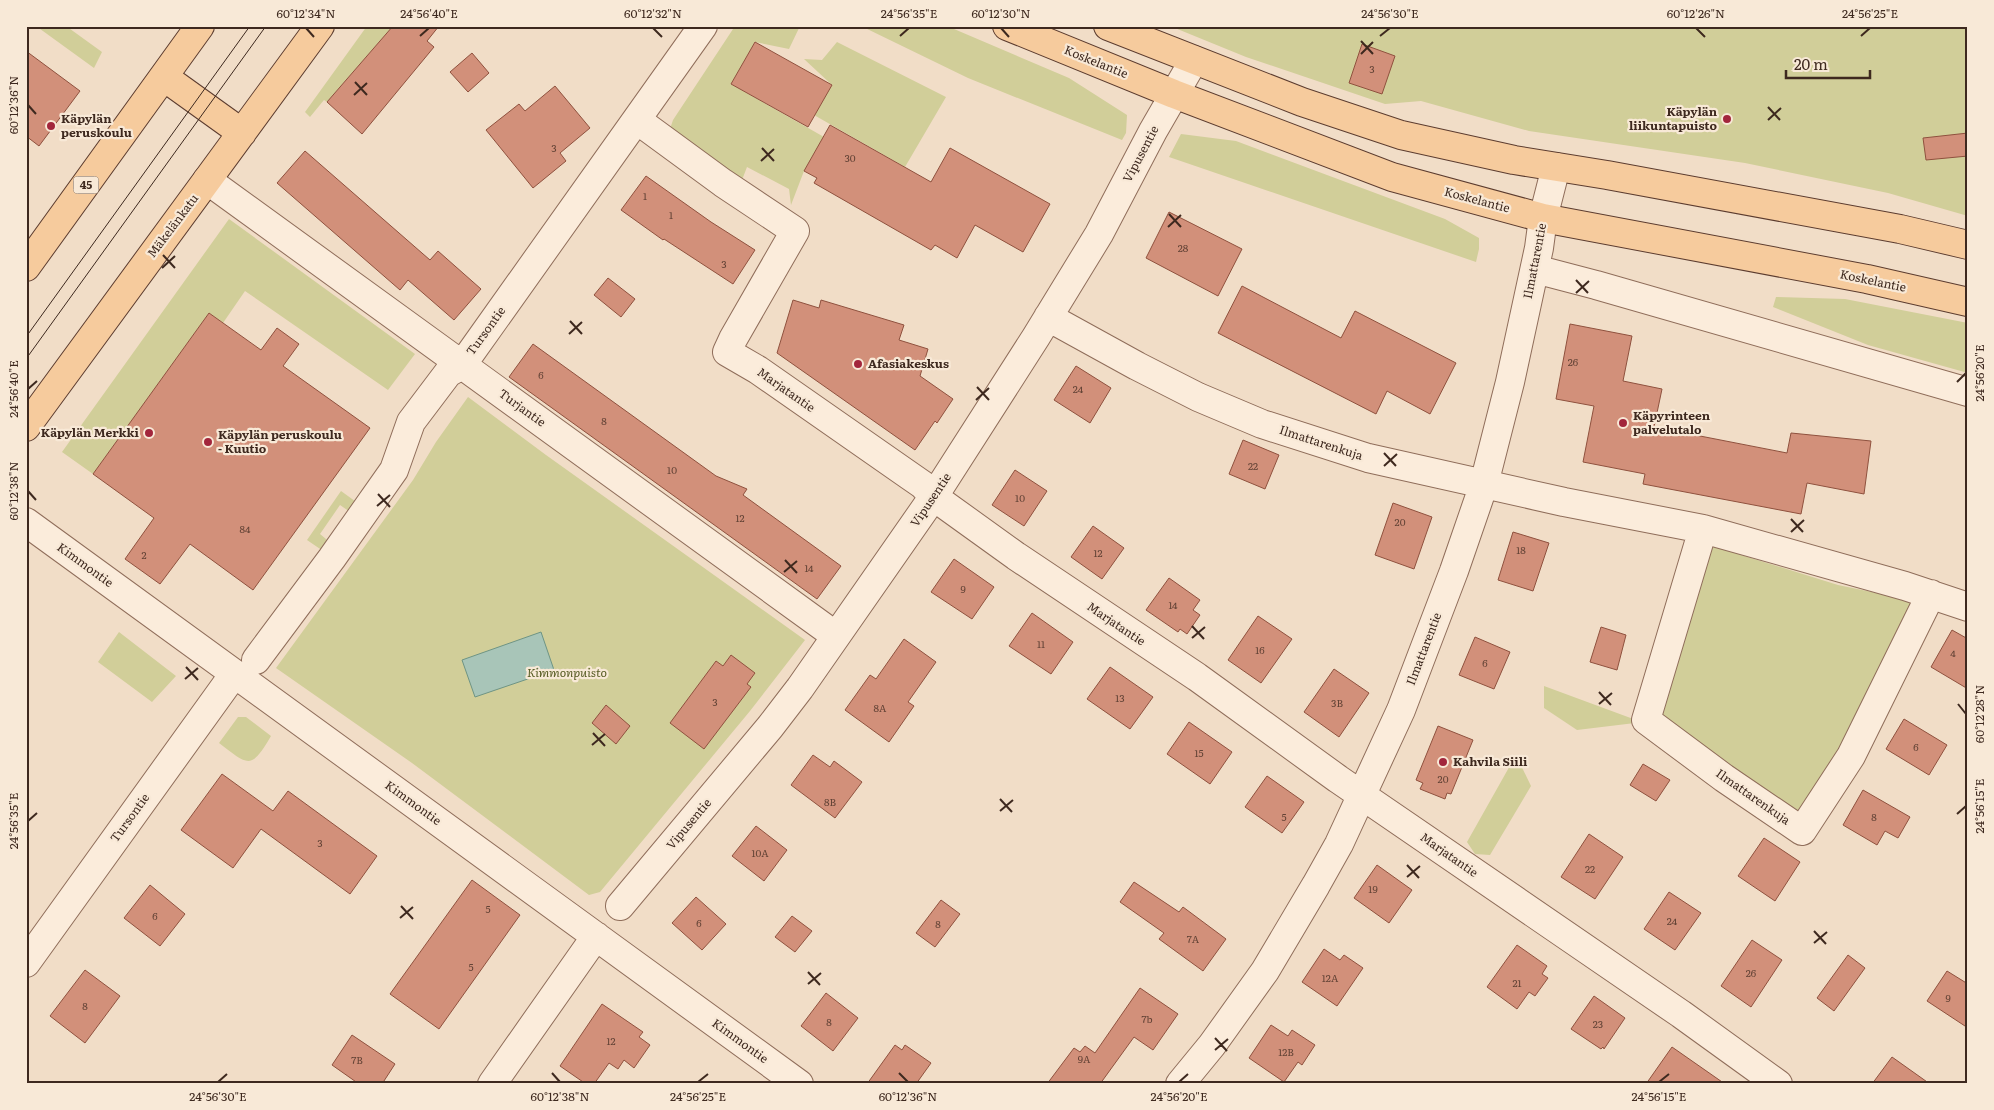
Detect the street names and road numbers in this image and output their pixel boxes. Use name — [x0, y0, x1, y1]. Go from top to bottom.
street label: Koskelantie — [1062, 40, 1131, 82]
street label: Vipusentie — [1118, 122, 1163, 185]
road number: 45 — [74, 176, 98, 194]
street label: Koskelantie — [1442, 182, 1512, 216]
street label: Mäkelänkatu — [142, 189, 202, 261]
street label: Ilmattarentie — [1518, 221, 1550, 300]
street label: Koskelantie — [1838, 264, 1908, 296]
street label: Tursontie — [461, 302, 509, 359]
street label: Marjatantie — [754, 363, 819, 416]
street label: Turjantie — [495, 384, 550, 430]
street label: Ilmattarenkuja — [1277, 420, 1366, 464]
street label: Vipusentie — [905, 469, 955, 530]
street label: Kimmontie — [54, 538, 117, 591]
street label: Marjatantie — [1084, 597, 1149, 649]
street label: Ilmattarentie — [1401, 610, 1445, 688]
street label: Ilmattarenkuja — [1713, 764, 1795, 829]
street label: Kimmontie — [382, 776, 445, 829]
street label: Tursontie — [105, 789, 153, 846]
street label: Vipusentie — [661, 794, 715, 853]
street label: Marjatantie — [1417, 828, 1482, 881]
street label: Kimmontie — [709, 1014, 772, 1067]

